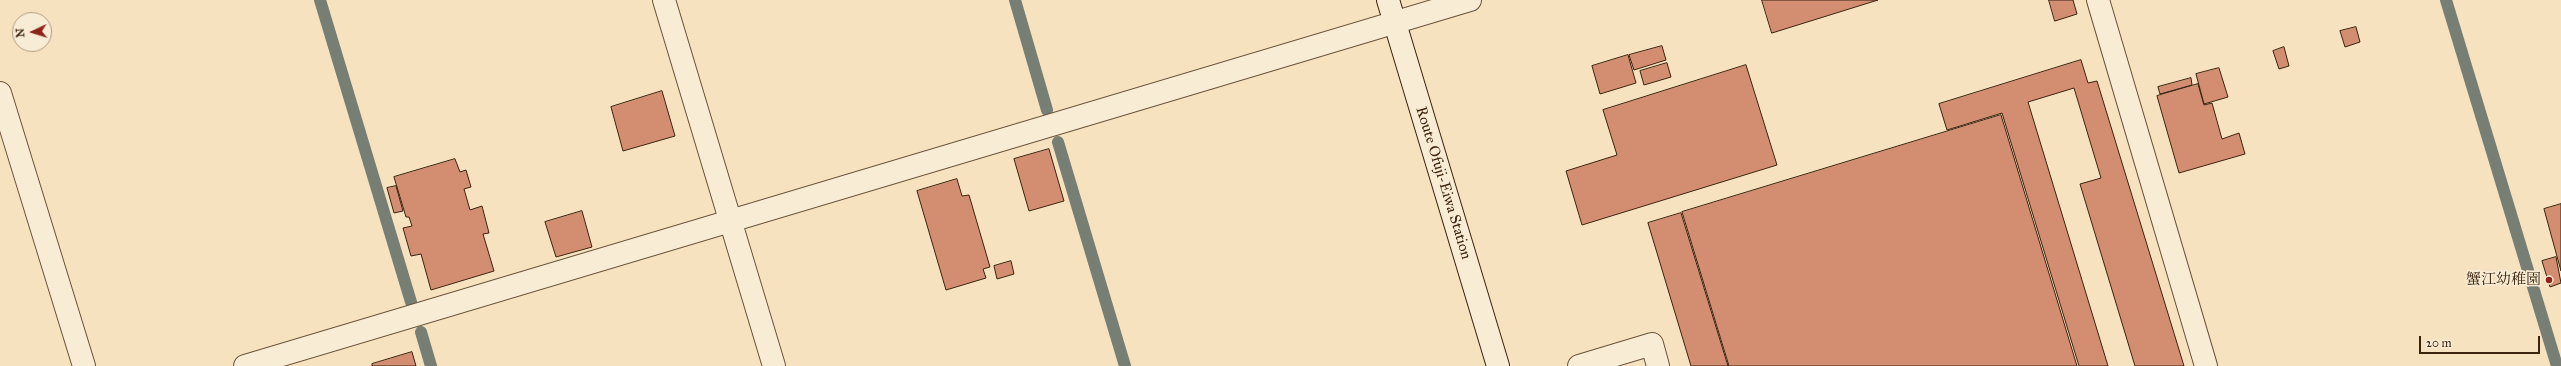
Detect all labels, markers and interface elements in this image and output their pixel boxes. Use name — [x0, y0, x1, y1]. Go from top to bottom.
north arrow — [12, 12, 52, 52]
text: N — [14, 28, 27, 38]
street label: Route Ofuji-Eiwa Station — [1411, 104, 1475, 262]
place label: 蟹江幼稚園 — [2466, 271, 2541, 289]
marker: 蟹江幼稚園 — [2544, 275, 2554, 285]
scale bar — [2421, 328, 2542, 354]
text: 20 m — [2426, 336, 2452, 350]

